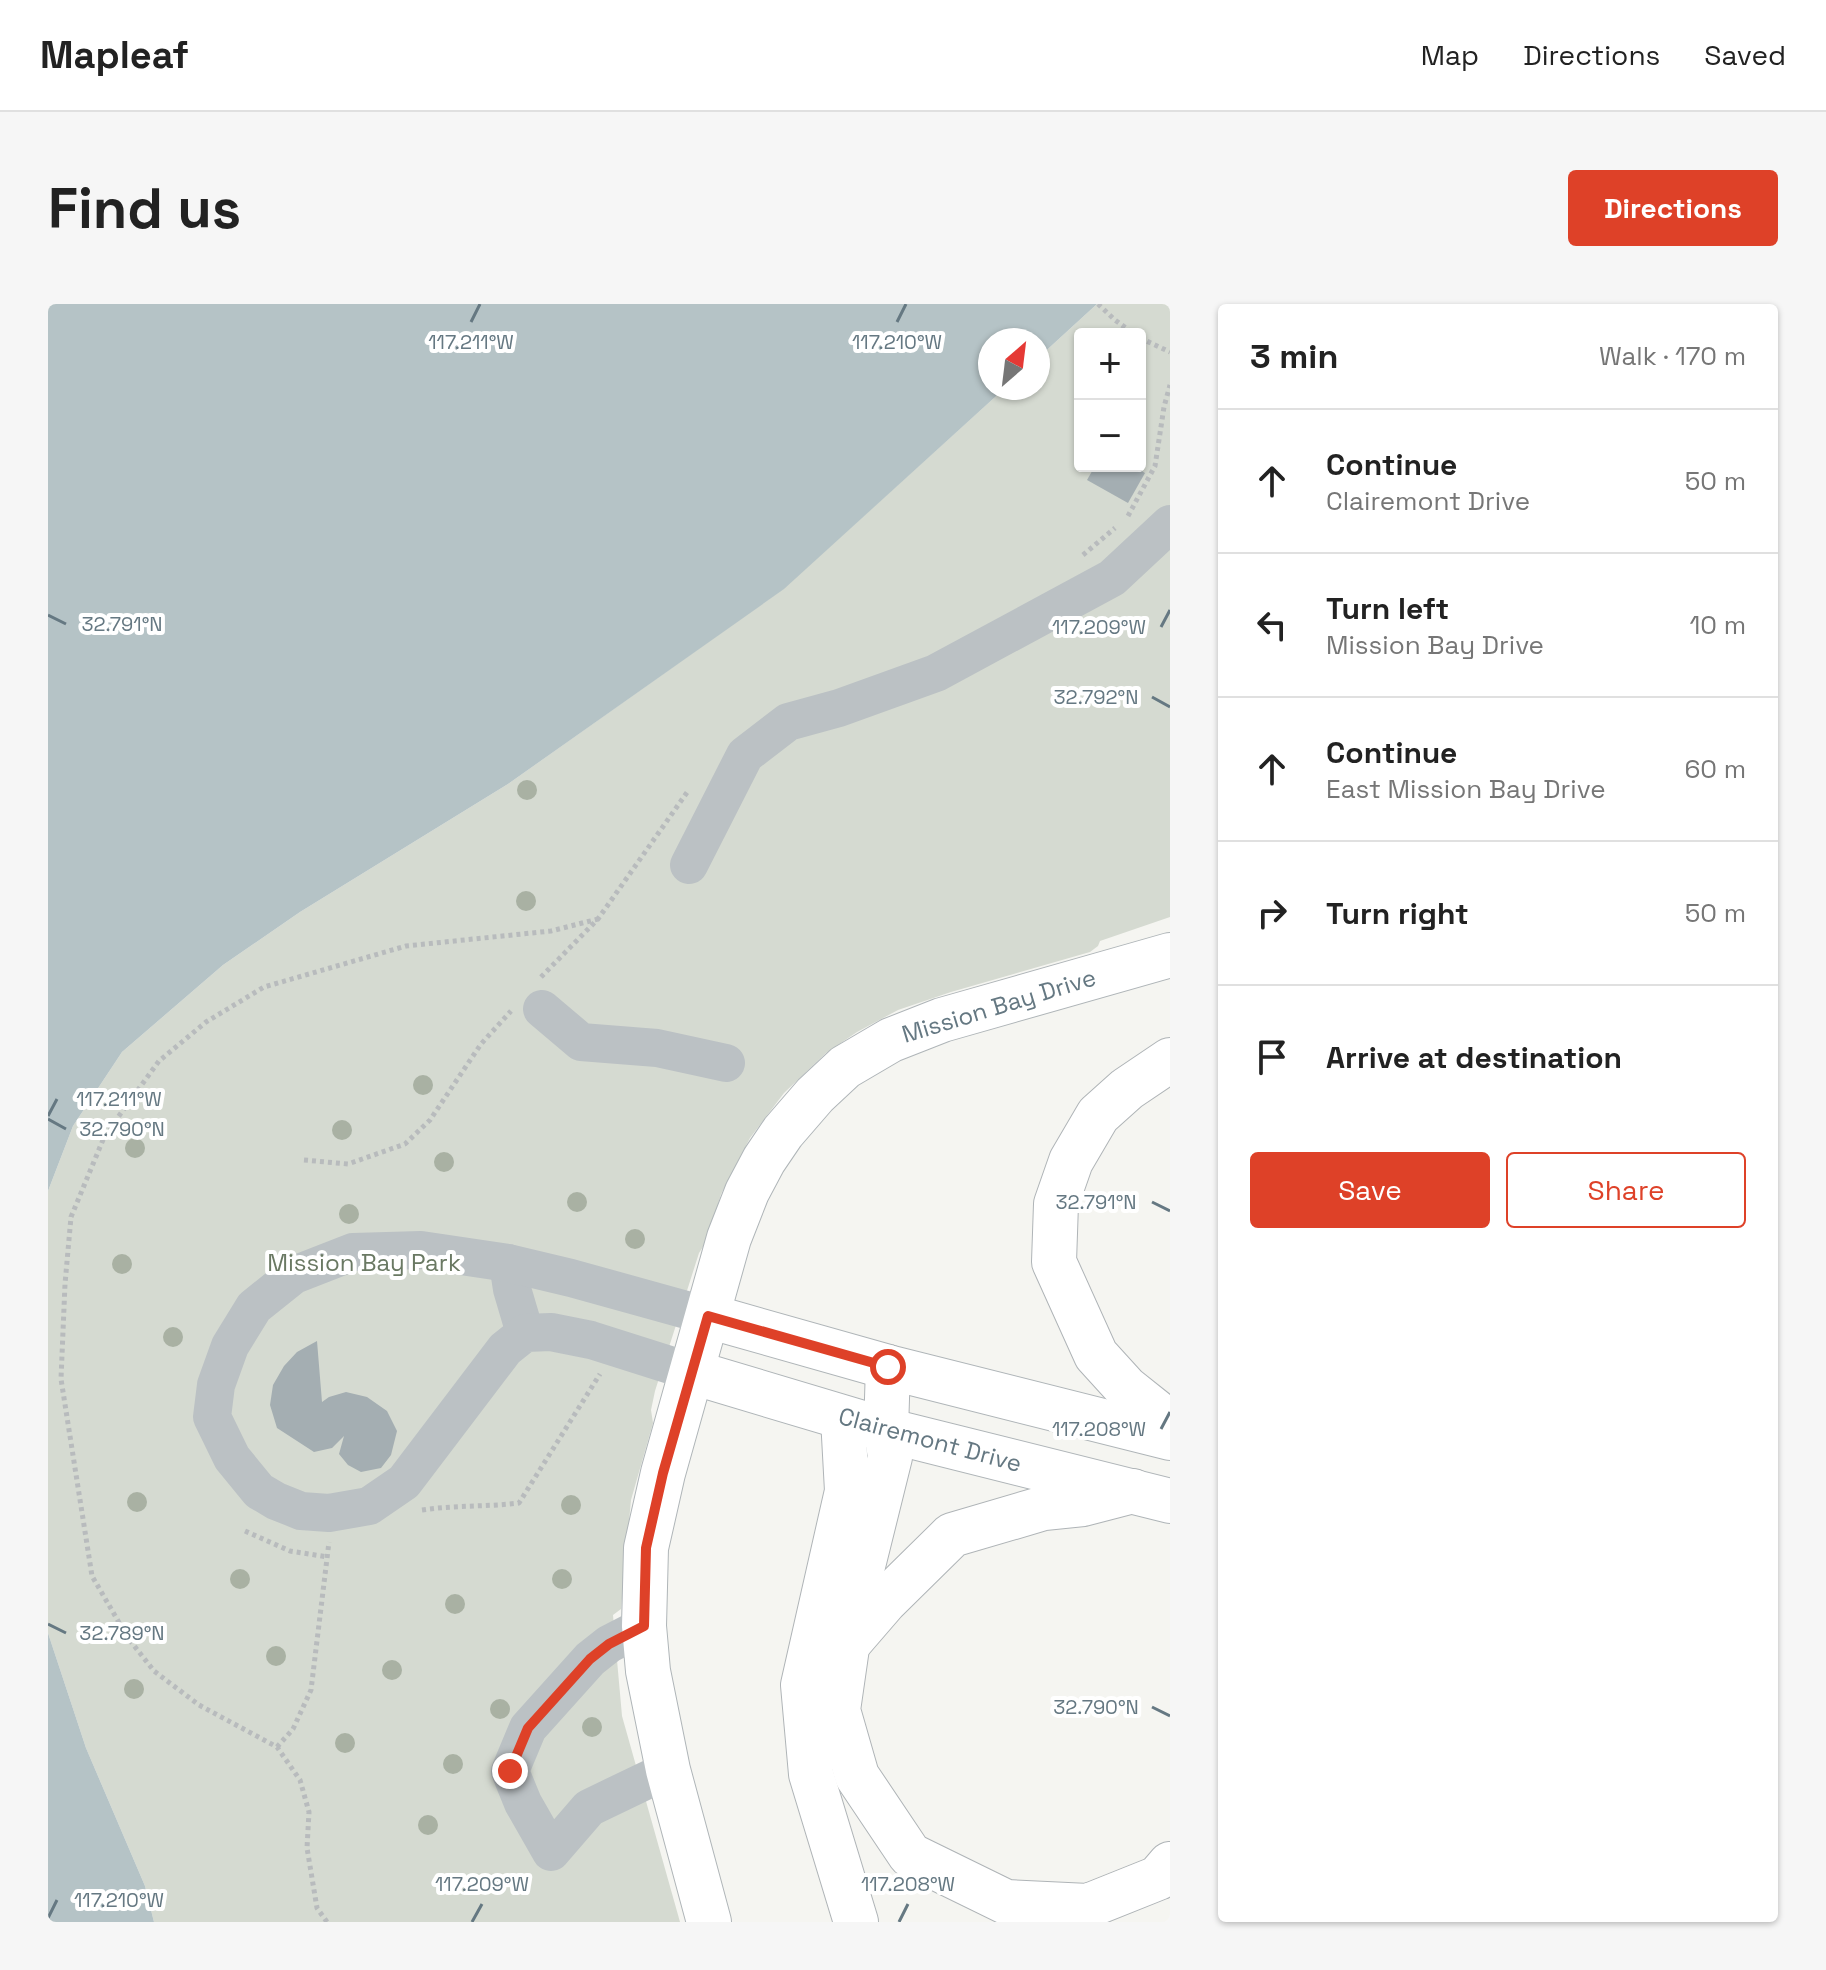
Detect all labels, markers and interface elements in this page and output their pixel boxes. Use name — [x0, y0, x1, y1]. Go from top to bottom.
text: Mapleaf — [40, 31, 189, 79]
text: Map — [1421, 37, 1479, 73]
text: Directions — [1523, 37, 1660, 73]
text: Saved — [1704, 37, 1786, 73]
button: Directions — [1568, 170, 1778, 246]
text: Find us — [48, 173, 241, 244]
north arrow — [978, 328, 1050, 400]
map controls — [1074, 328, 1146, 472]
button: + — [1074, 328, 1146, 400]
text: 117.211°W — [428, 329, 514, 355]
text: 117.210°W — [852, 329, 942, 355]
text: 3 min — [1250, 335, 1338, 378]
text: Walk · 170 m — [1599, 339, 1746, 373]
button: − — [1074, 400, 1146, 472]
text: Continue — [1326, 445, 1457, 484]
icon: ahead — [1250, 459, 1294, 503]
text: 50 m — [1685, 464, 1746, 498]
text: Clairemont Drive — [1326, 484, 1530, 518]
text: Turn left — [1326, 589, 1449, 628]
icon: left — [1250, 603, 1294, 647]
text: 10 m — [1689, 608, 1746, 642]
text: 32.791°N — [81, 611, 163, 637]
text: 117.209°W — [1052, 614, 1146, 640]
text: Mission Bay Drive — [1326, 628, 1544, 662]
text: 32.792°N — [1054, 684, 1138, 710]
text: Continue — [1326, 733, 1457, 772]
icon: ahead — [1250, 747, 1294, 791]
text: 60 m — [1684, 752, 1746, 786]
text: East Mission Bay Drive — [1326, 772, 1606, 806]
icon: right — [1250, 891, 1294, 935]
text: Turn right — [1326, 894, 1469, 933]
text: 50 m — [1685, 896, 1746, 930]
street label: Mission Bay Drive — [898, 961, 1100, 1050]
icon: arrive — [1250, 1035, 1294, 1079]
text: Arrive at destination — [1326, 1038, 1622, 1077]
text: 117.211°W — [76, 1086, 162, 1112]
text: 32.790°N — [79, 1116, 165, 1142]
button: Save — [1250, 1152, 1490, 1228]
button: Share — [1506, 1152, 1746, 1228]
text: 32.791°N — [1055, 1189, 1137, 1215]
park label: Mission Bay Park — [267, 1247, 461, 1278]
route start — [870, 1349, 906, 1385]
street label: Clairemont Drive — [835, 1400, 1025, 1479]
text: 117.208°W — [1052, 1416, 1146, 1442]
text: 32.789°N — [79, 1620, 165, 1646]
text: 32.790°N — [1053, 1694, 1139, 1720]
route end — [492, 1753, 528, 1789]
text: 117.209°W — [435, 1871, 529, 1897]
text: 117.208°W — [861, 1871, 955, 1897]
text: 117.210°W — [74, 1887, 164, 1913]

